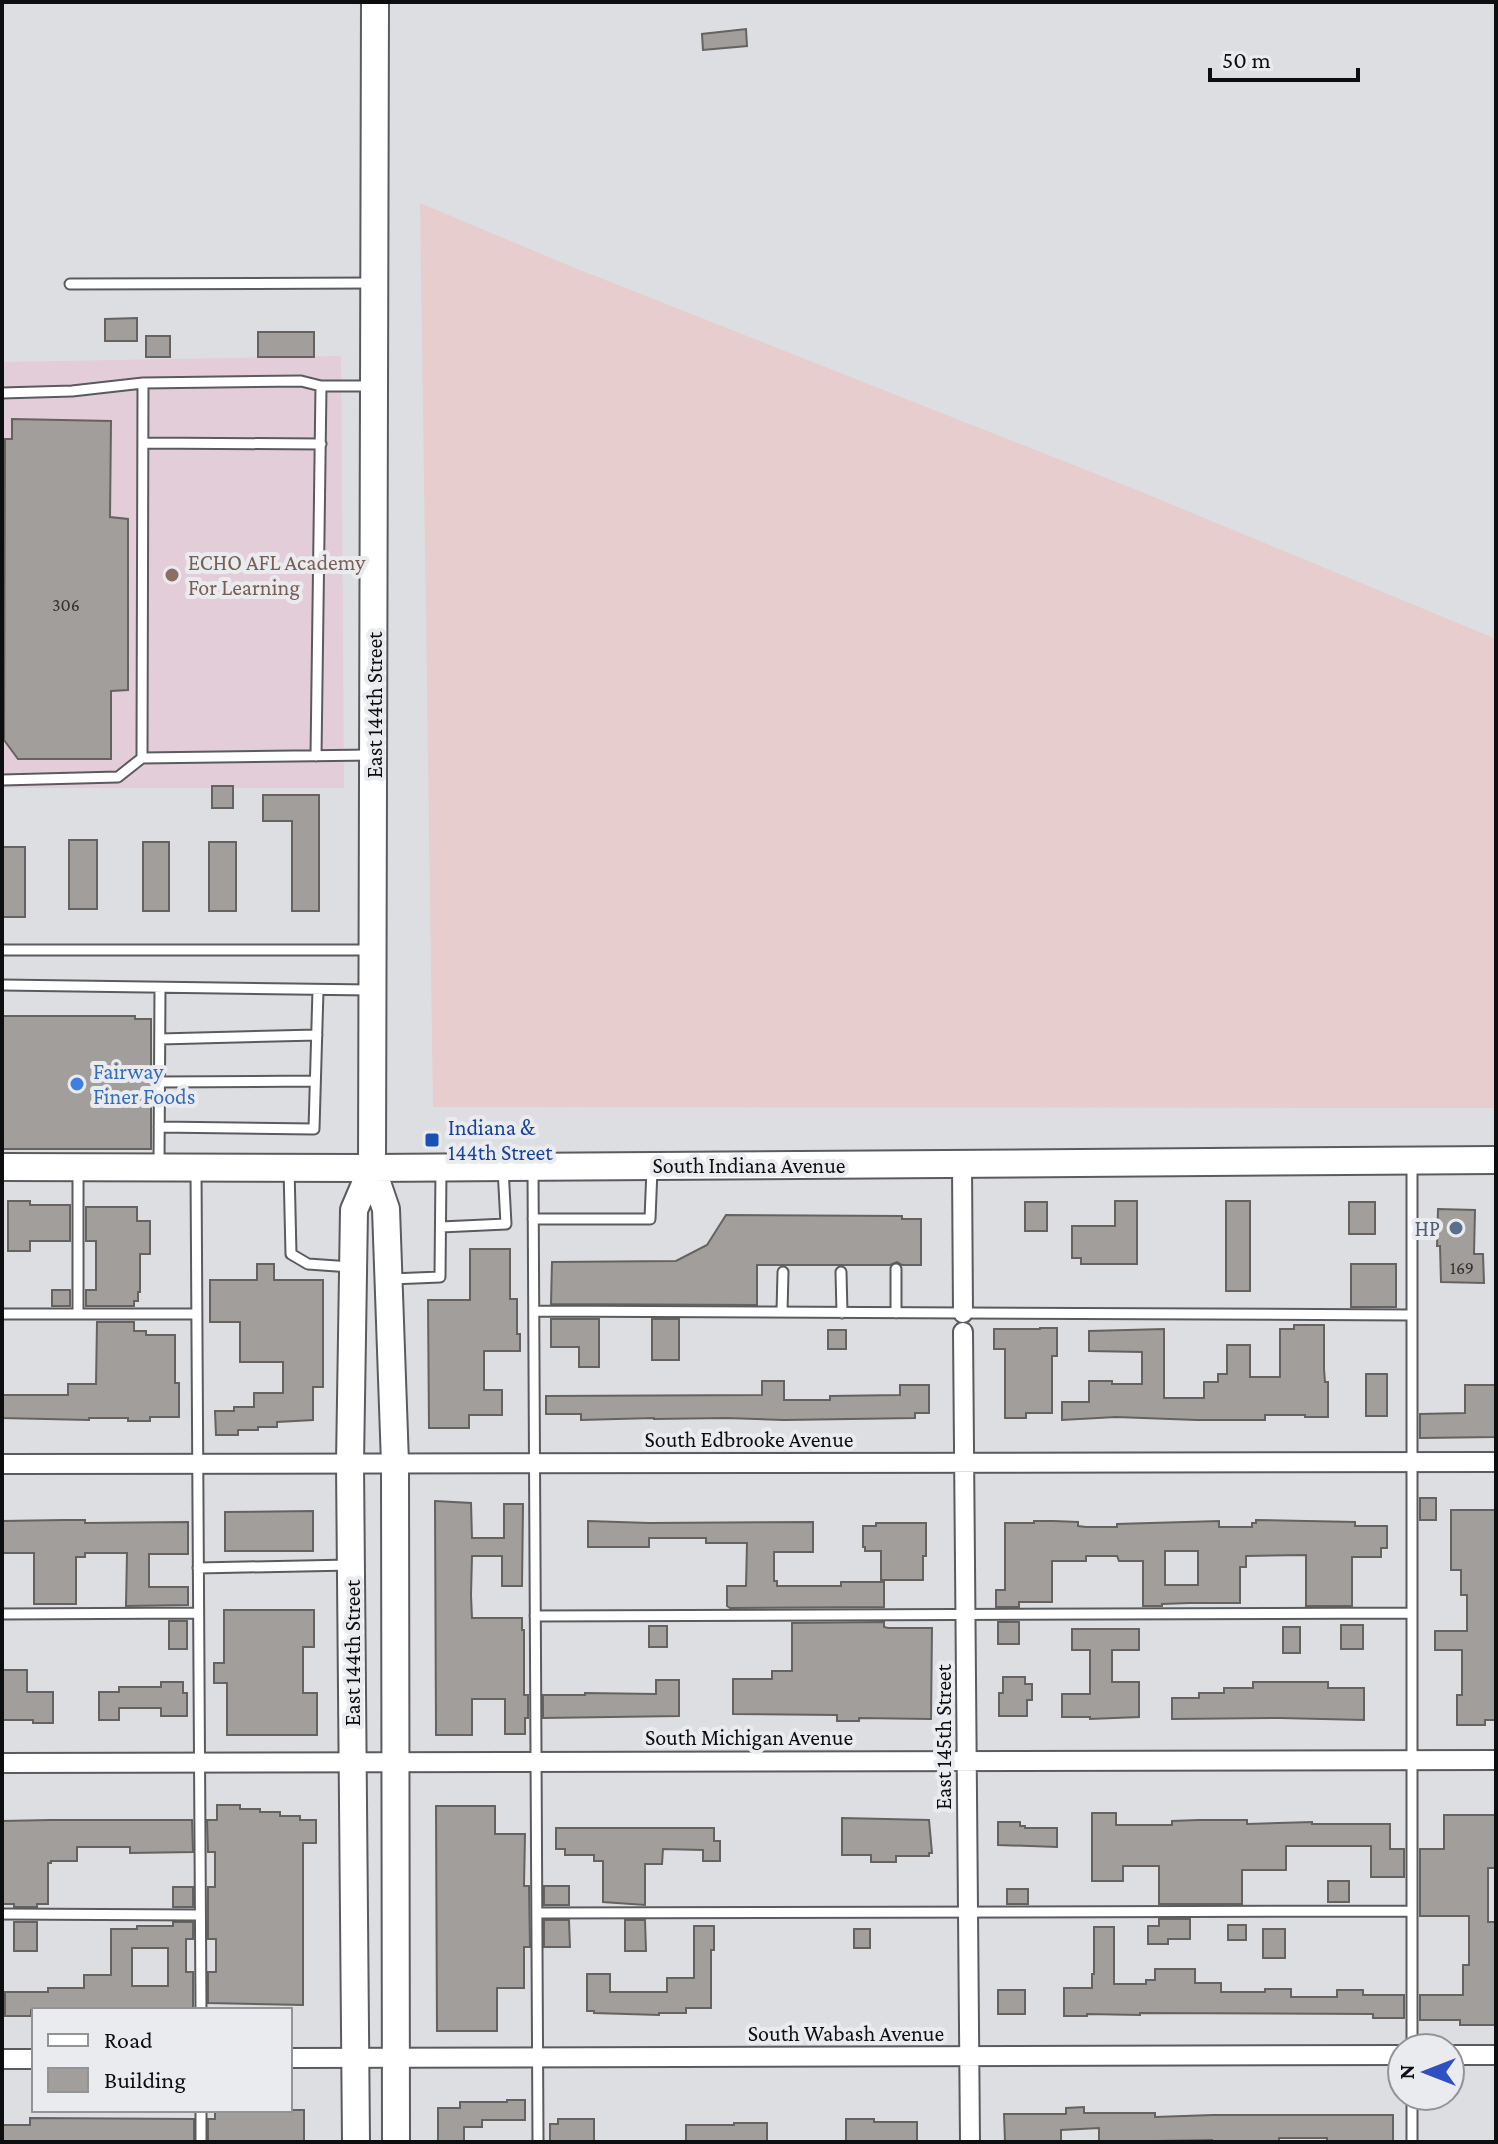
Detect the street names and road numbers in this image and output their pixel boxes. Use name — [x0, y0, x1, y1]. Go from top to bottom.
street label: East 144th Street — [362, 631, 387, 778]
street label: South Indiana Avenue — [652, 1153, 846, 1178]
street label: South Edbrooke Avenue — [644, 1427, 854, 1452]
street label: East 144th Street — [340, 1579, 365, 1726]
street label: East 145th Street — [931, 1663, 956, 1810]
street label: South Michigan Avenue — [645, 1725, 853, 1750]
street label: South Wabash Avenue — [748, 2021, 944, 2046]

